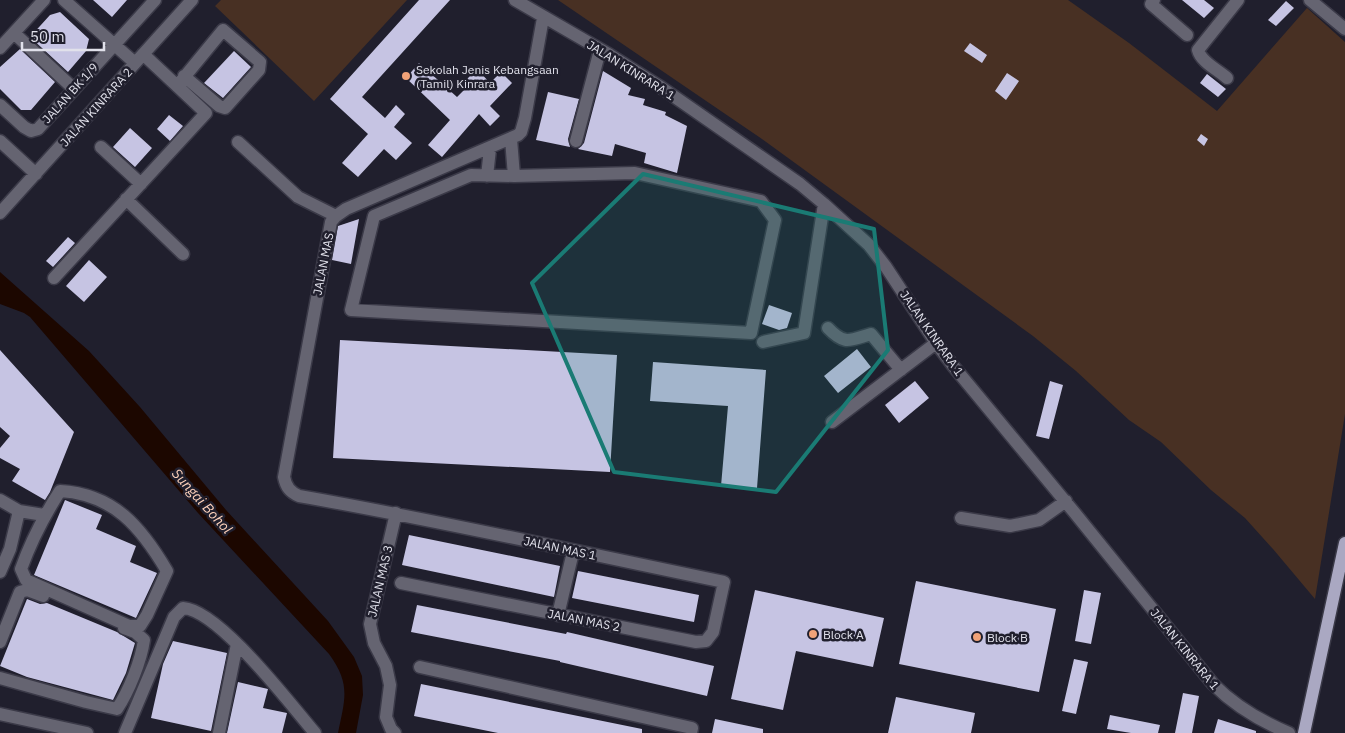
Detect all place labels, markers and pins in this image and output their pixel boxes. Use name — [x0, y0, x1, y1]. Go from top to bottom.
place label: Sekolah Jenis Kebangsaan (Tamil) Kinrara — [416, 62, 559, 91]
marker: Sekolah Jenis Kebangsaan (Tamil) Kinrara — [400, 70, 412, 82]
place label: Block A — [823, 627, 864, 642]
marker: Block A — [807, 628, 819, 640]
place label: Block B — [987, 630, 1028, 645]
marker: Block B — [971, 631, 983, 643]

